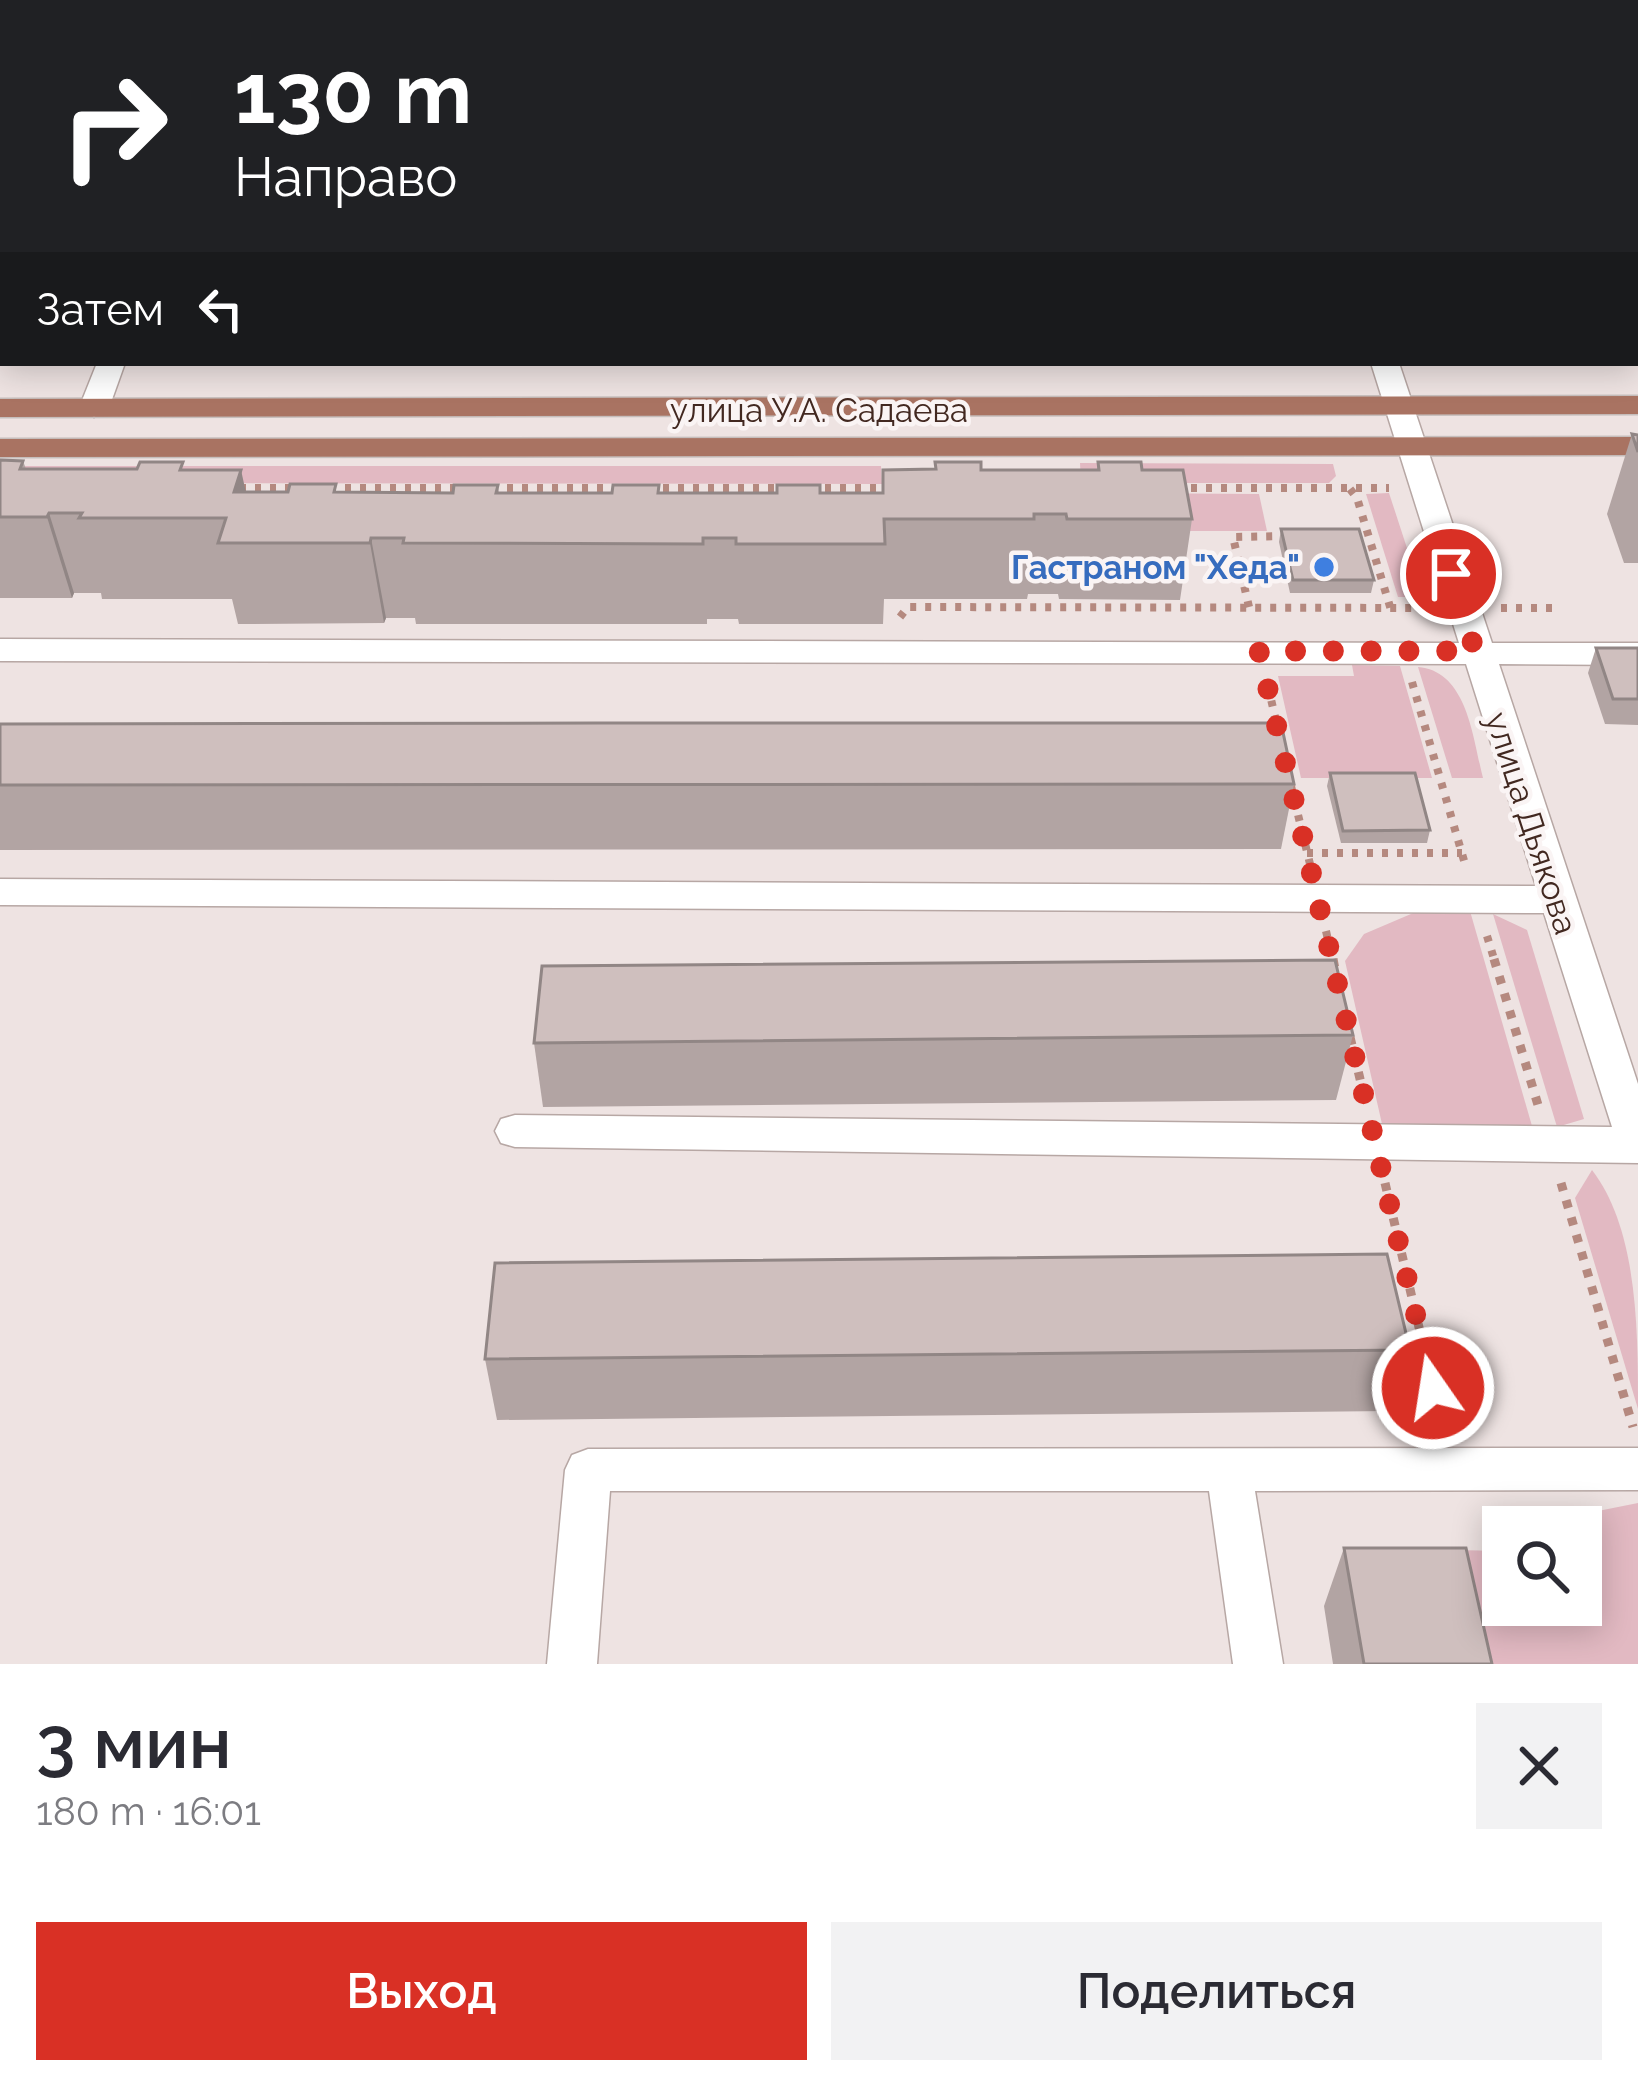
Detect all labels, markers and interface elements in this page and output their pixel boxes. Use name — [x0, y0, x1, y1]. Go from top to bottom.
text: 130 m — [234, 44, 472, 143]
icon: right — [36, 48, 192, 204]
text: Направо — [234, 145, 457, 209]
icon: left — [188, 276, 254, 342]
text: Затем — [36, 283, 164, 336]
street label: улица У.А. Садаева — [670, 391, 968, 430]
pin — [1400, 523, 1502, 625]
icon: arrive — [1418, 541, 1484, 607]
place label: Гастраном "Хеда" — [1011, 548, 1300, 587]
marker: Гастраном "Хеда" — [1311, 554, 1337, 580]
street label: улица Дьякова — [1477, 707, 1586, 939]
position arrow — [1370, 1325, 1496, 1451]
map controls — [1482, 1506, 1602, 1626]
button: search — [1482, 1506, 1602, 1626]
text: 3 мин — [36, 1700, 232, 1785]
button: close — [1476, 1703, 1602, 1829]
text: 180 m · 16:01 — [36, 1788, 261, 1834]
button: Выход — [36, 1922, 807, 2060]
button: Поделиться — [831, 1922, 1602, 2060]

